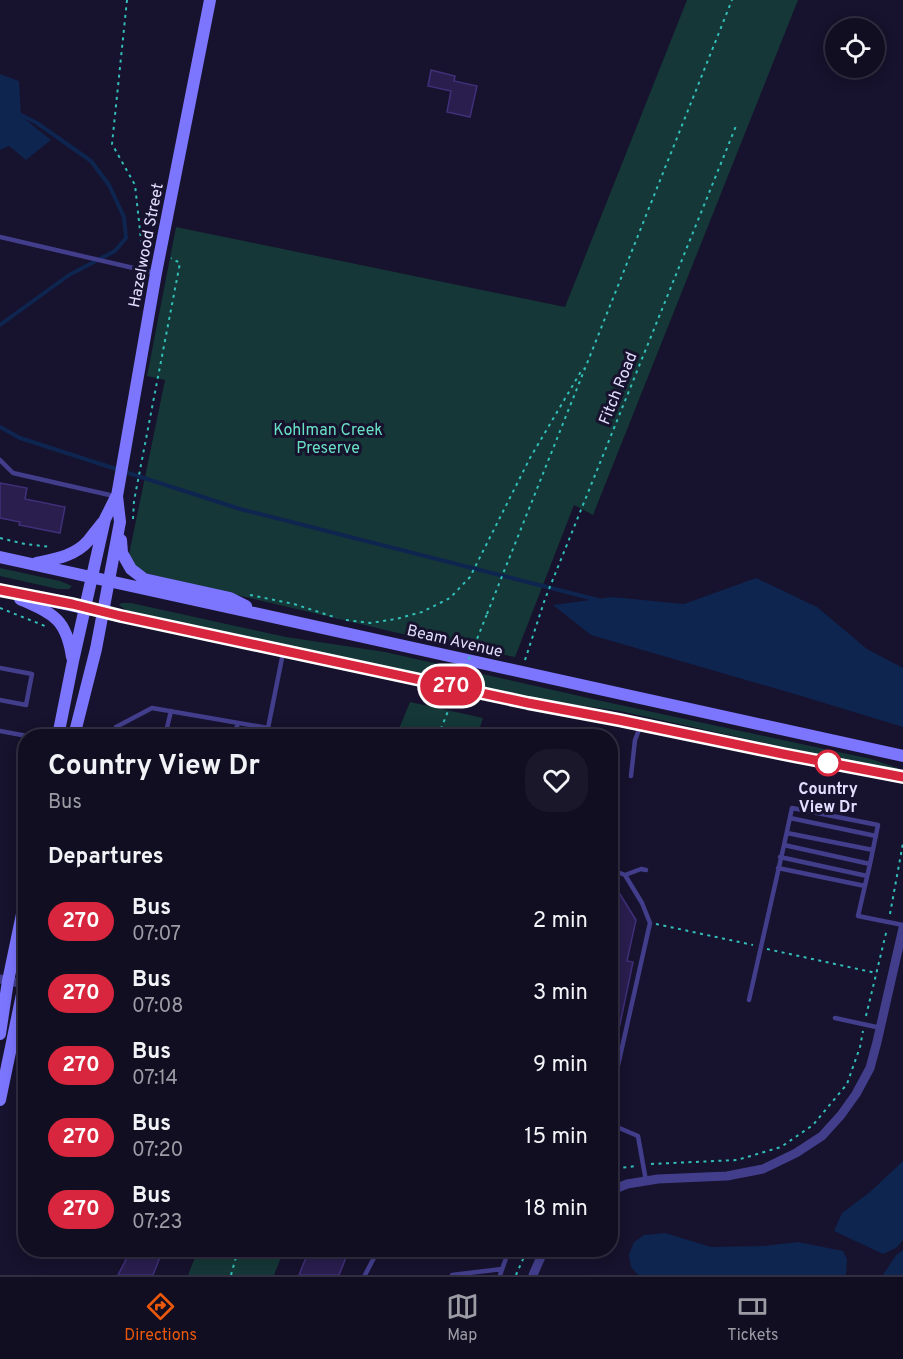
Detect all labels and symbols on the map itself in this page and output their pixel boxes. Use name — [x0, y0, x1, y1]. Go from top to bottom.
street label: Hazelwood Street — [125, 181, 169, 309]
street label: Fitch Road — [595, 349, 643, 428]
park label: Kohlman Creek Preserve — [273, 421, 383, 459]
street label: Beam Avenue — [405, 621, 505, 663]
line badge: 270 — [416, 666, 486, 706]
marker: Country View Dr — [815, 750, 841, 776]
place label: Country View Dr — [798, 780, 858, 818]

